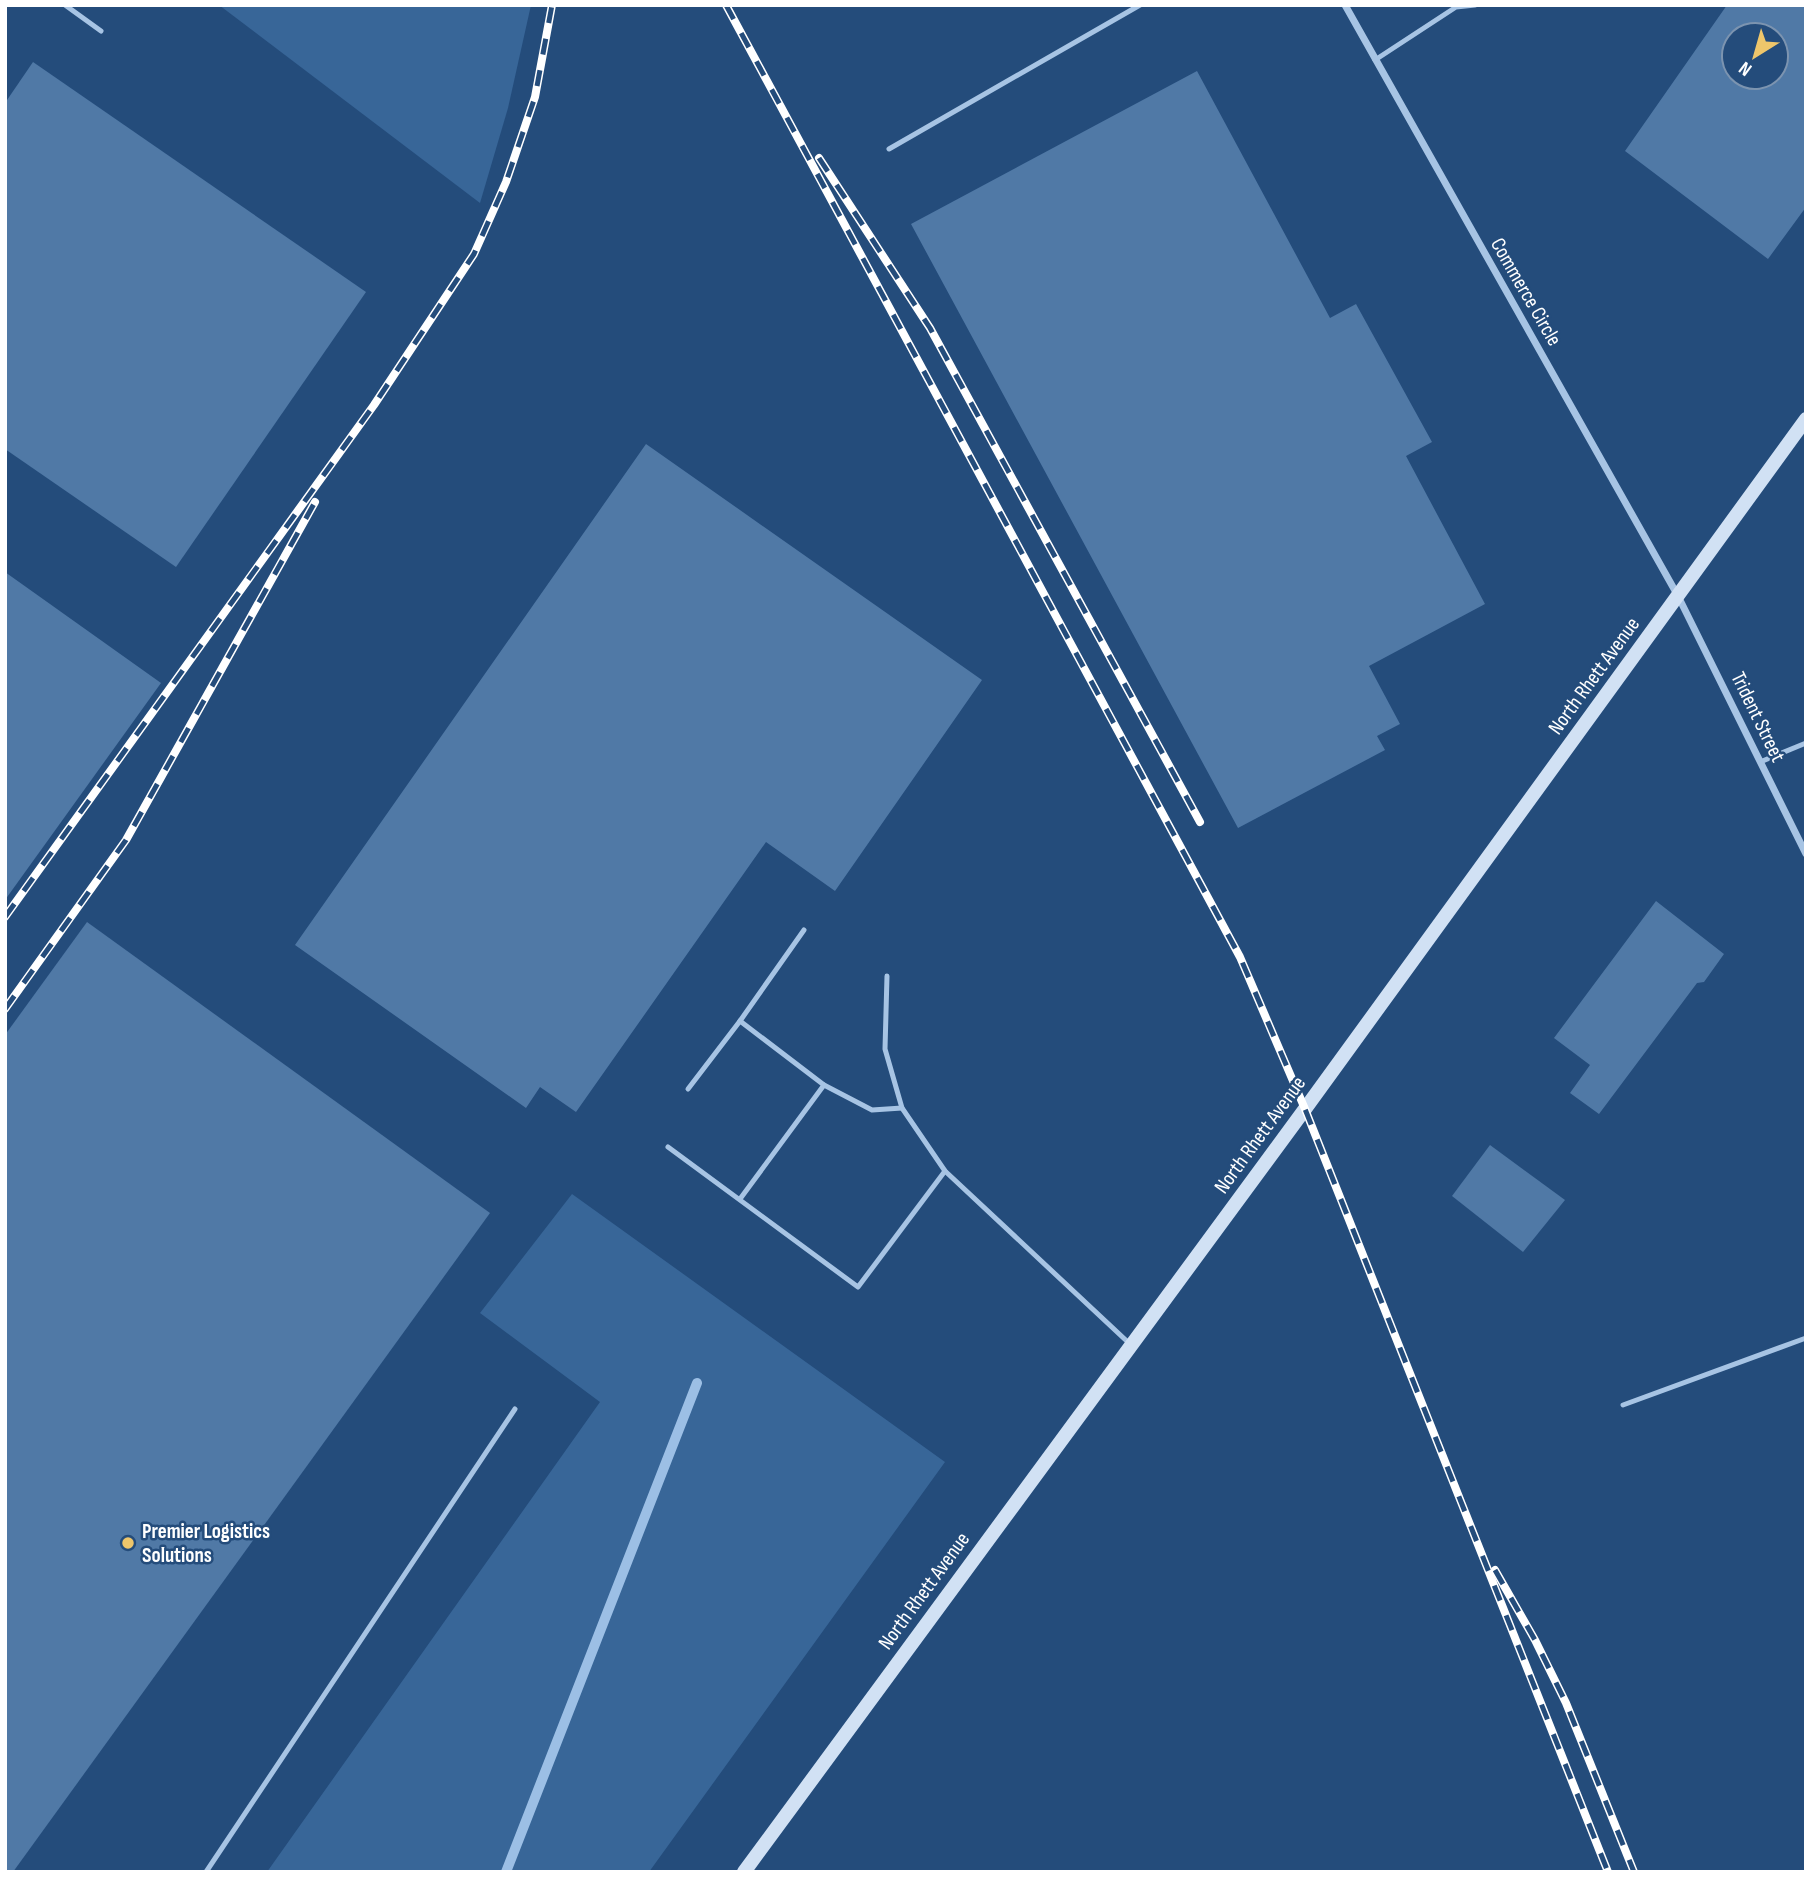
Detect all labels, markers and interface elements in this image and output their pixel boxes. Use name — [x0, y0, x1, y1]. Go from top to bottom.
north arrow — [1720, 21, 1790, 91]
text: N — [1735, 56, 1757, 81]
street label: Commerce Circle — [1485, 234, 1567, 350]
street label: North Rhett Avenue — [1543, 612, 1645, 740]
street label: Trident Street — [1725, 668, 1791, 766]
street label: North Rhett Avenue — [1209, 1071, 1311, 1199]
place label: Premier Logistics Solutions — [142, 1519, 270, 1568]
street label: North Rhett Avenue — [873, 1527, 975, 1655]
marker: Premier Logistics Solutions — [120, 1535, 136, 1551]

